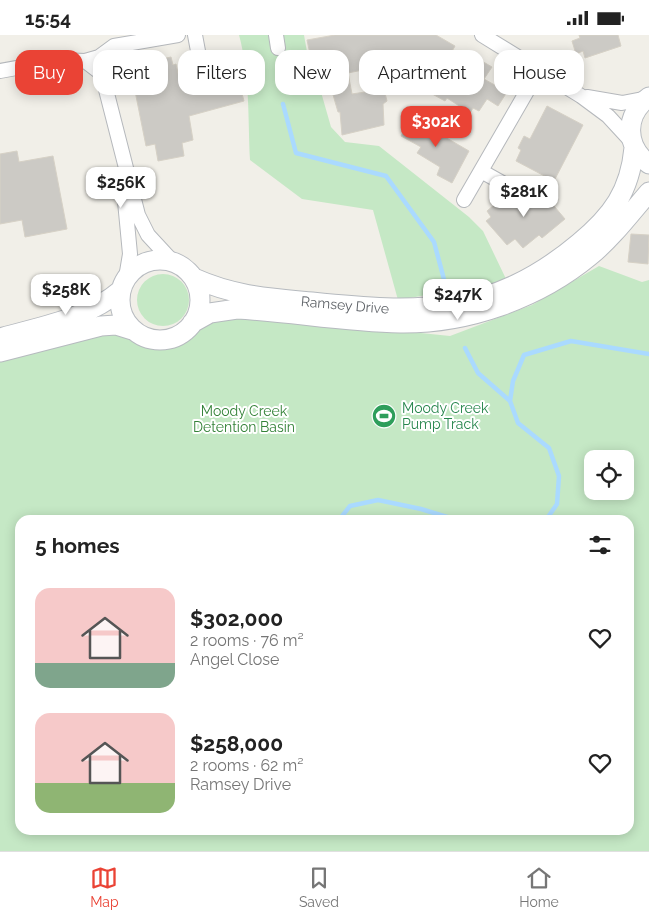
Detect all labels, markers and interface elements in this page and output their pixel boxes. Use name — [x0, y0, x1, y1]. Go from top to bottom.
text: 15:54 — [25, 7, 71, 29]
chip: Buy — [15, 50, 83, 95]
chip: Rent — [93, 50, 168, 95]
chip: Filters — [178, 50, 265, 95]
chip: New — [275, 50, 349, 95]
chip: Apartment — [359, 50, 484, 95]
chip: House — [494, 50, 584, 95]
pin: $302K — [401, 105, 471, 148]
text: $302K — [412, 112, 460, 131]
pin: $256K — [86, 167, 156, 209]
text: $256K — [97, 173, 145, 192]
pin: $281K — [489, 175, 559, 218]
text: $281K — [500, 182, 548, 201]
pin: $258K — [31, 273, 101, 316]
pin: $247K — [423, 279, 493, 321]
text: $258K — [42, 280, 90, 299]
text: $247K — [434, 285, 482, 304]
street label: Ramsey Drive — [300, 293, 390, 317]
place label: Moody Creek Pump Track — [402, 400, 489, 432]
park label: Moody Creek Detention Basin — [193, 403, 295, 435]
sports icon: Moody Creek Pump Track — [371, 403, 397, 429]
map controls — [584, 450, 634, 500]
button: locate — [584, 450, 634, 500]
icon: filters — [586, 531, 614, 559]
text: 5 homes — [35, 533, 120, 558]
text: $302,000 — [190, 606, 283, 631]
icon: home — [75, 608, 135, 668]
icon: heart — [586, 624, 614, 652]
text: 2 rooms · 76 m² — [190, 631, 304, 650]
text: Angel Close — [190, 650, 279, 669]
text: $258,000 — [190, 731, 283, 756]
icon: home — [75, 733, 135, 793]
icon: heart — [586, 749, 614, 777]
text: 2 rooms · 62 m² — [190, 756, 303, 775]
text: Ramsey Drive — [190, 775, 291, 794]
tab: Map — [90, 864, 119, 910]
tab: Saved — [299, 864, 339, 910]
tab: Home — [519, 864, 559, 910]

